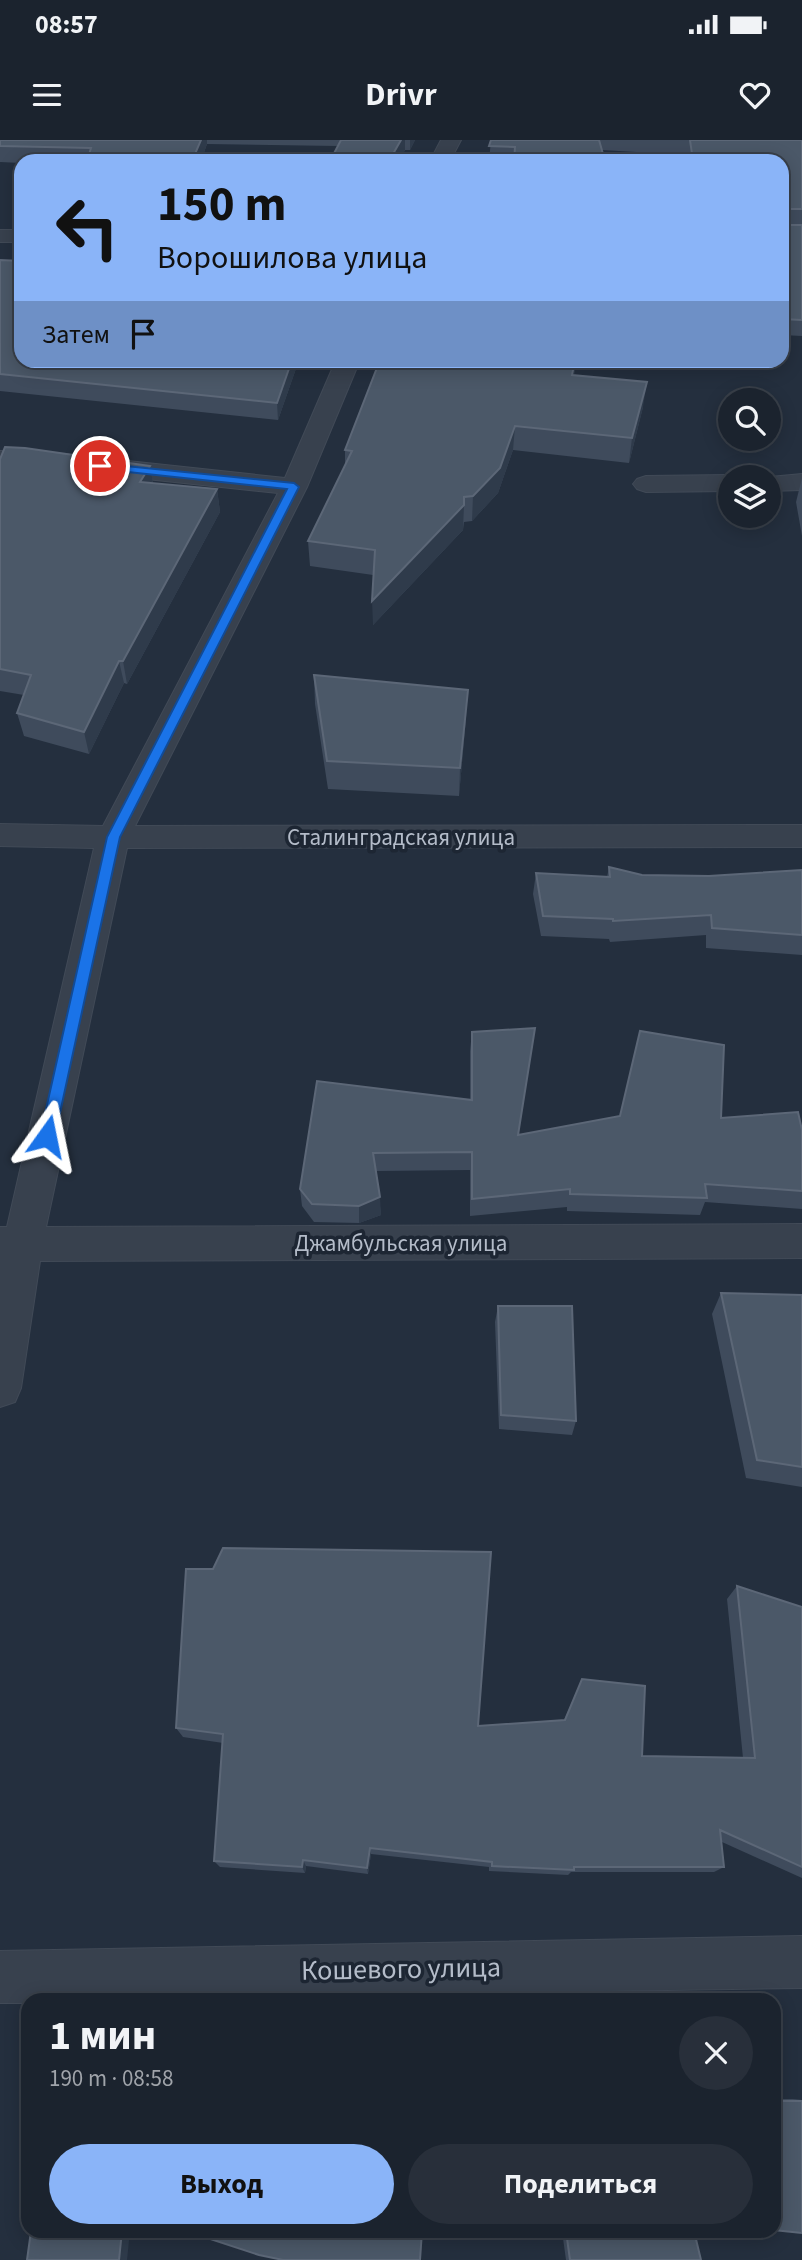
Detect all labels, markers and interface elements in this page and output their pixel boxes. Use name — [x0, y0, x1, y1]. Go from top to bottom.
text: 08:57 — [35, 6, 98, 43]
text: Drivr — [365, 72, 437, 118]
icon: menu — [28, 76, 66, 114]
icon: heart — [736, 76, 774, 114]
text: 150 m — [157, 170, 286, 240]
icon: left — [42, 182, 133, 273]
text: Ворошилова улица — [157, 235, 427, 281]
icon: arrive — [124, 315, 162, 353]
text: Затем — [42, 316, 110, 353]
map controls — [718, 388, 781, 528]
button: search — [718, 388, 781, 451]
pin — [70, 436, 130, 496]
icon: arrive — [81, 447, 119, 485]
button: layers — [718, 465, 781, 528]
street label: Сталинградская улица — [287, 821, 515, 854]
position arrow — [10, 1099, 84, 1173]
street label: Джамбульская улица — [295, 1227, 507, 1260]
street label: Кошевого улица — [301, 1947, 501, 1991]
text: 1 мин — [49, 2006, 156, 2066]
button: close — [679, 2016, 753, 2090]
text: 190 m · 08:58 — [49, 2062, 173, 2095]
button: Выход — [49, 2144, 394, 2224]
button: Поделиться — [408, 2144, 753, 2224]

